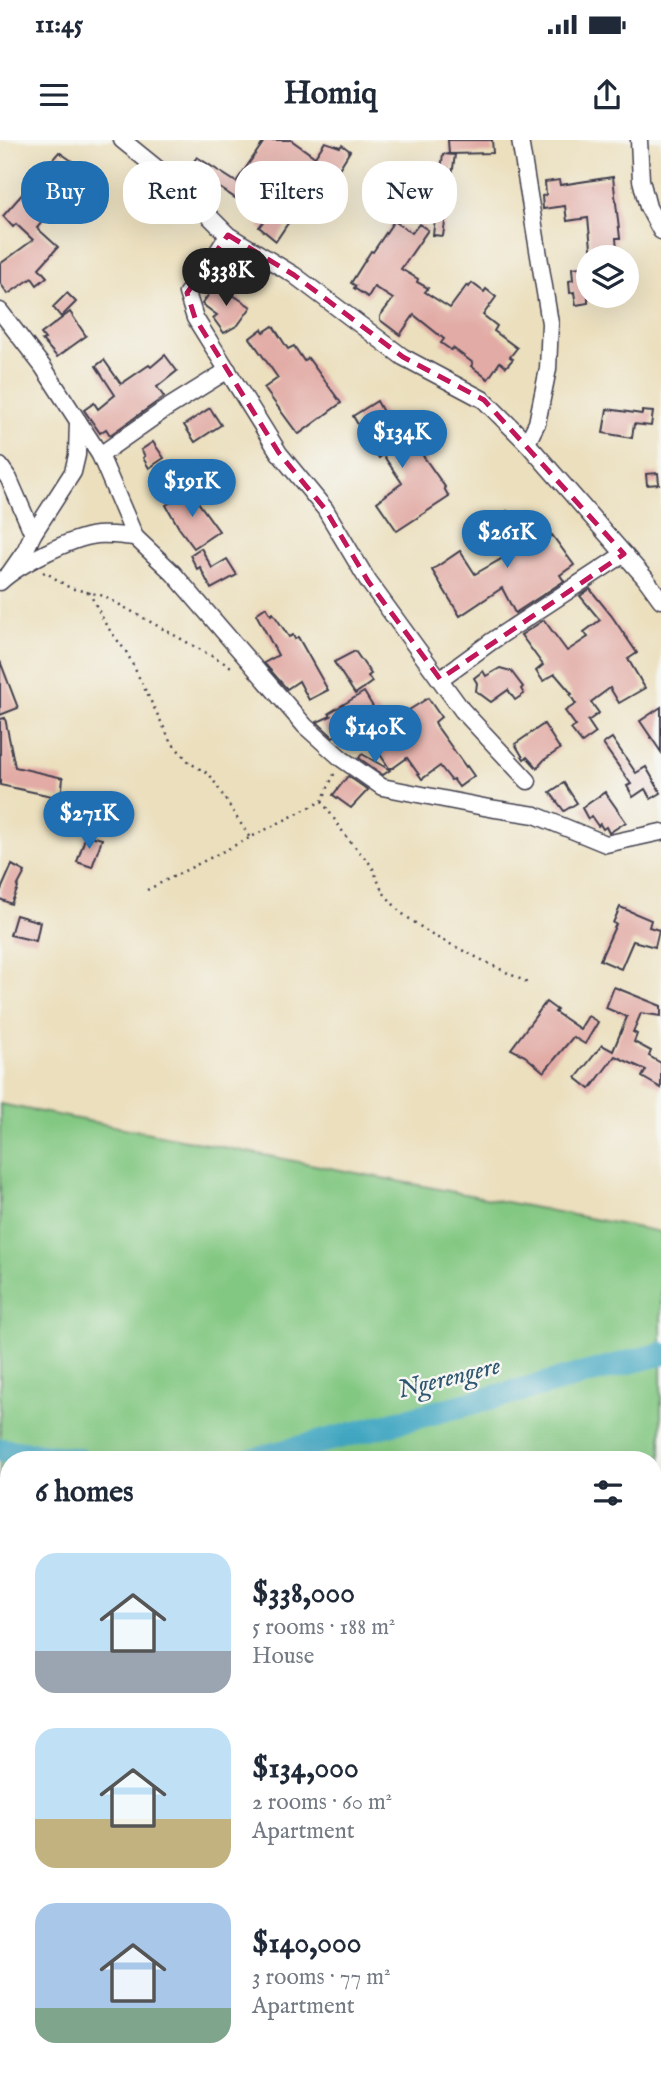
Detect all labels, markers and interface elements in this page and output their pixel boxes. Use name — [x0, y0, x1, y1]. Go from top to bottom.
text: 11:45 — [35, 8, 83, 41]
text: Homiq — [284, 74, 377, 115]
icon: menu — [35, 76, 73, 114]
icon: share — [588, 76, 626, 114]
chip: Buy — [21, 161, 109, 224]
chip: Rent — [123, 161, 221, 224]
chip: Filters — [235, 161, 348, 224]
chip: New — [362, 161, 457, 224]
map controls — [576, 245, 639, 308]
button: layers — [576, 245, 639, 308]
pin: $338K — [177, 248, 275, 308]
text: $338K — [198, 256, 254, 285]
pin: $134K — [353, 410, 451, 470]
text: $134K — [373, 418, 431, 447]
pin: $191K — [143, 460, 241, 519]
text: $191K — [164, 467, 220, 496]
pin: $261K — [458, 510, 556, 570]
text: $261K — [478, 518, 536, 547]
pin: $140K — [326, 706, 424, 765]
text: $140K — [345, 713, 405, 742]
pin: $271K — [40, 792, 138, 851]
text: $271K — [59, 799, 119, 828]
water label: Ngerengere — [394, 1349, 504, 1408]
text: 6 homes — [35, 1474, 134, 1512]
icon: filters — [589, 1474, 627, 1512]
text: $338,000 — [252, 1575, 355, 1613]
icon: home — [91, 1581, 175, 1665]
text: 5 rooms · 188 m² — [252, 1613, 395, 1642]
text: House — [252, 1642, 314, 1671]
text: $134,000 — [252, 1750, 359, 1788]
icon: home — [91, 1756, 175, 1840]
text: 2 rooms · 60 m² — [252, 1788, 392, 1817]
text: Apartment — [252, 1817, 355, 1846]
text: $140,000 — [252, 1925, 361, 1963]
icon: home — [91, 1931, 175, 2015]
text: 3 rooms · 77 m² — [252, 1963, 391, 1992]
text: Apartment — [252, 1992, 355, 2021]

